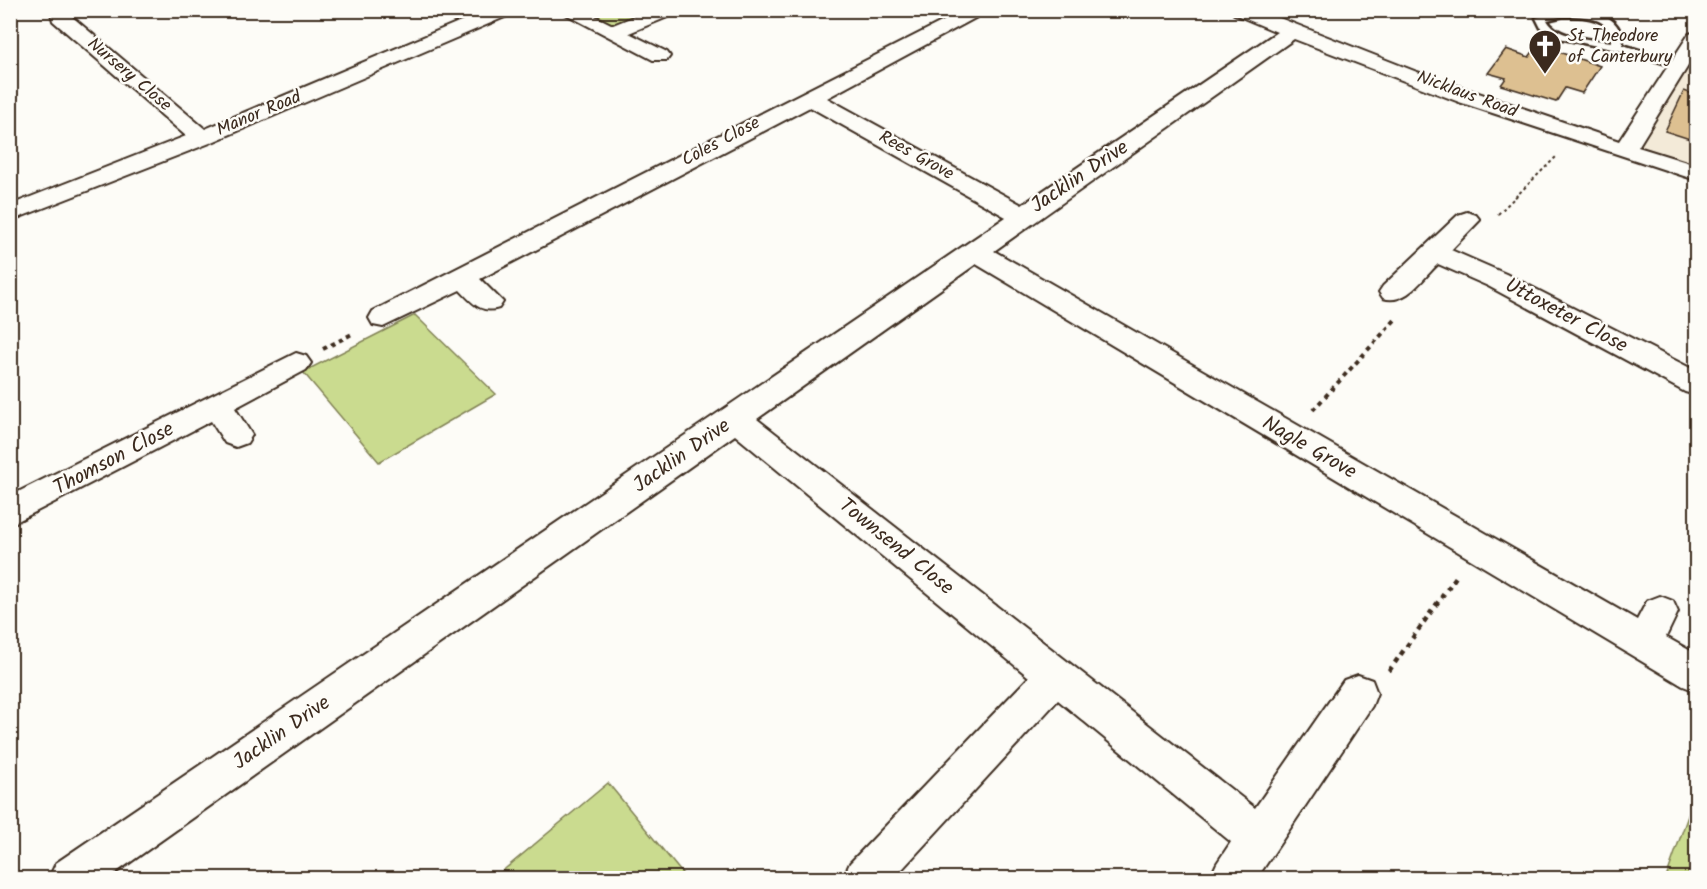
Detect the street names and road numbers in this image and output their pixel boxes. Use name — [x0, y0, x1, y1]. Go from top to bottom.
street label: Nursery Close — [80, 31, 178, 119]
street label: Nicklaus Road — [1413, 63, 1522, 127]
street label: Manor Road — [212, 83, 307, 145]
street label: Coles Close — [676, 109, 766, 175]
street label: Rees Grove — [873, 123, 959, 189]
street label: Jacklin Drive — [1024, 132, 1136, 222]
street label: Uttoxeter Close — [1499, 270, 1634, 363]
street label: Nagle Grove — [1255, 408, 1363, 489]
street label: Jacklin Drive — [626, 410, 738, 502]
street label: Thomson Close — [48, 413, 181, 505]
street label: Townsend Close — [831, 490, 961, 604]
street label: Jacklin Drive — [226, 687, 338, 779]

